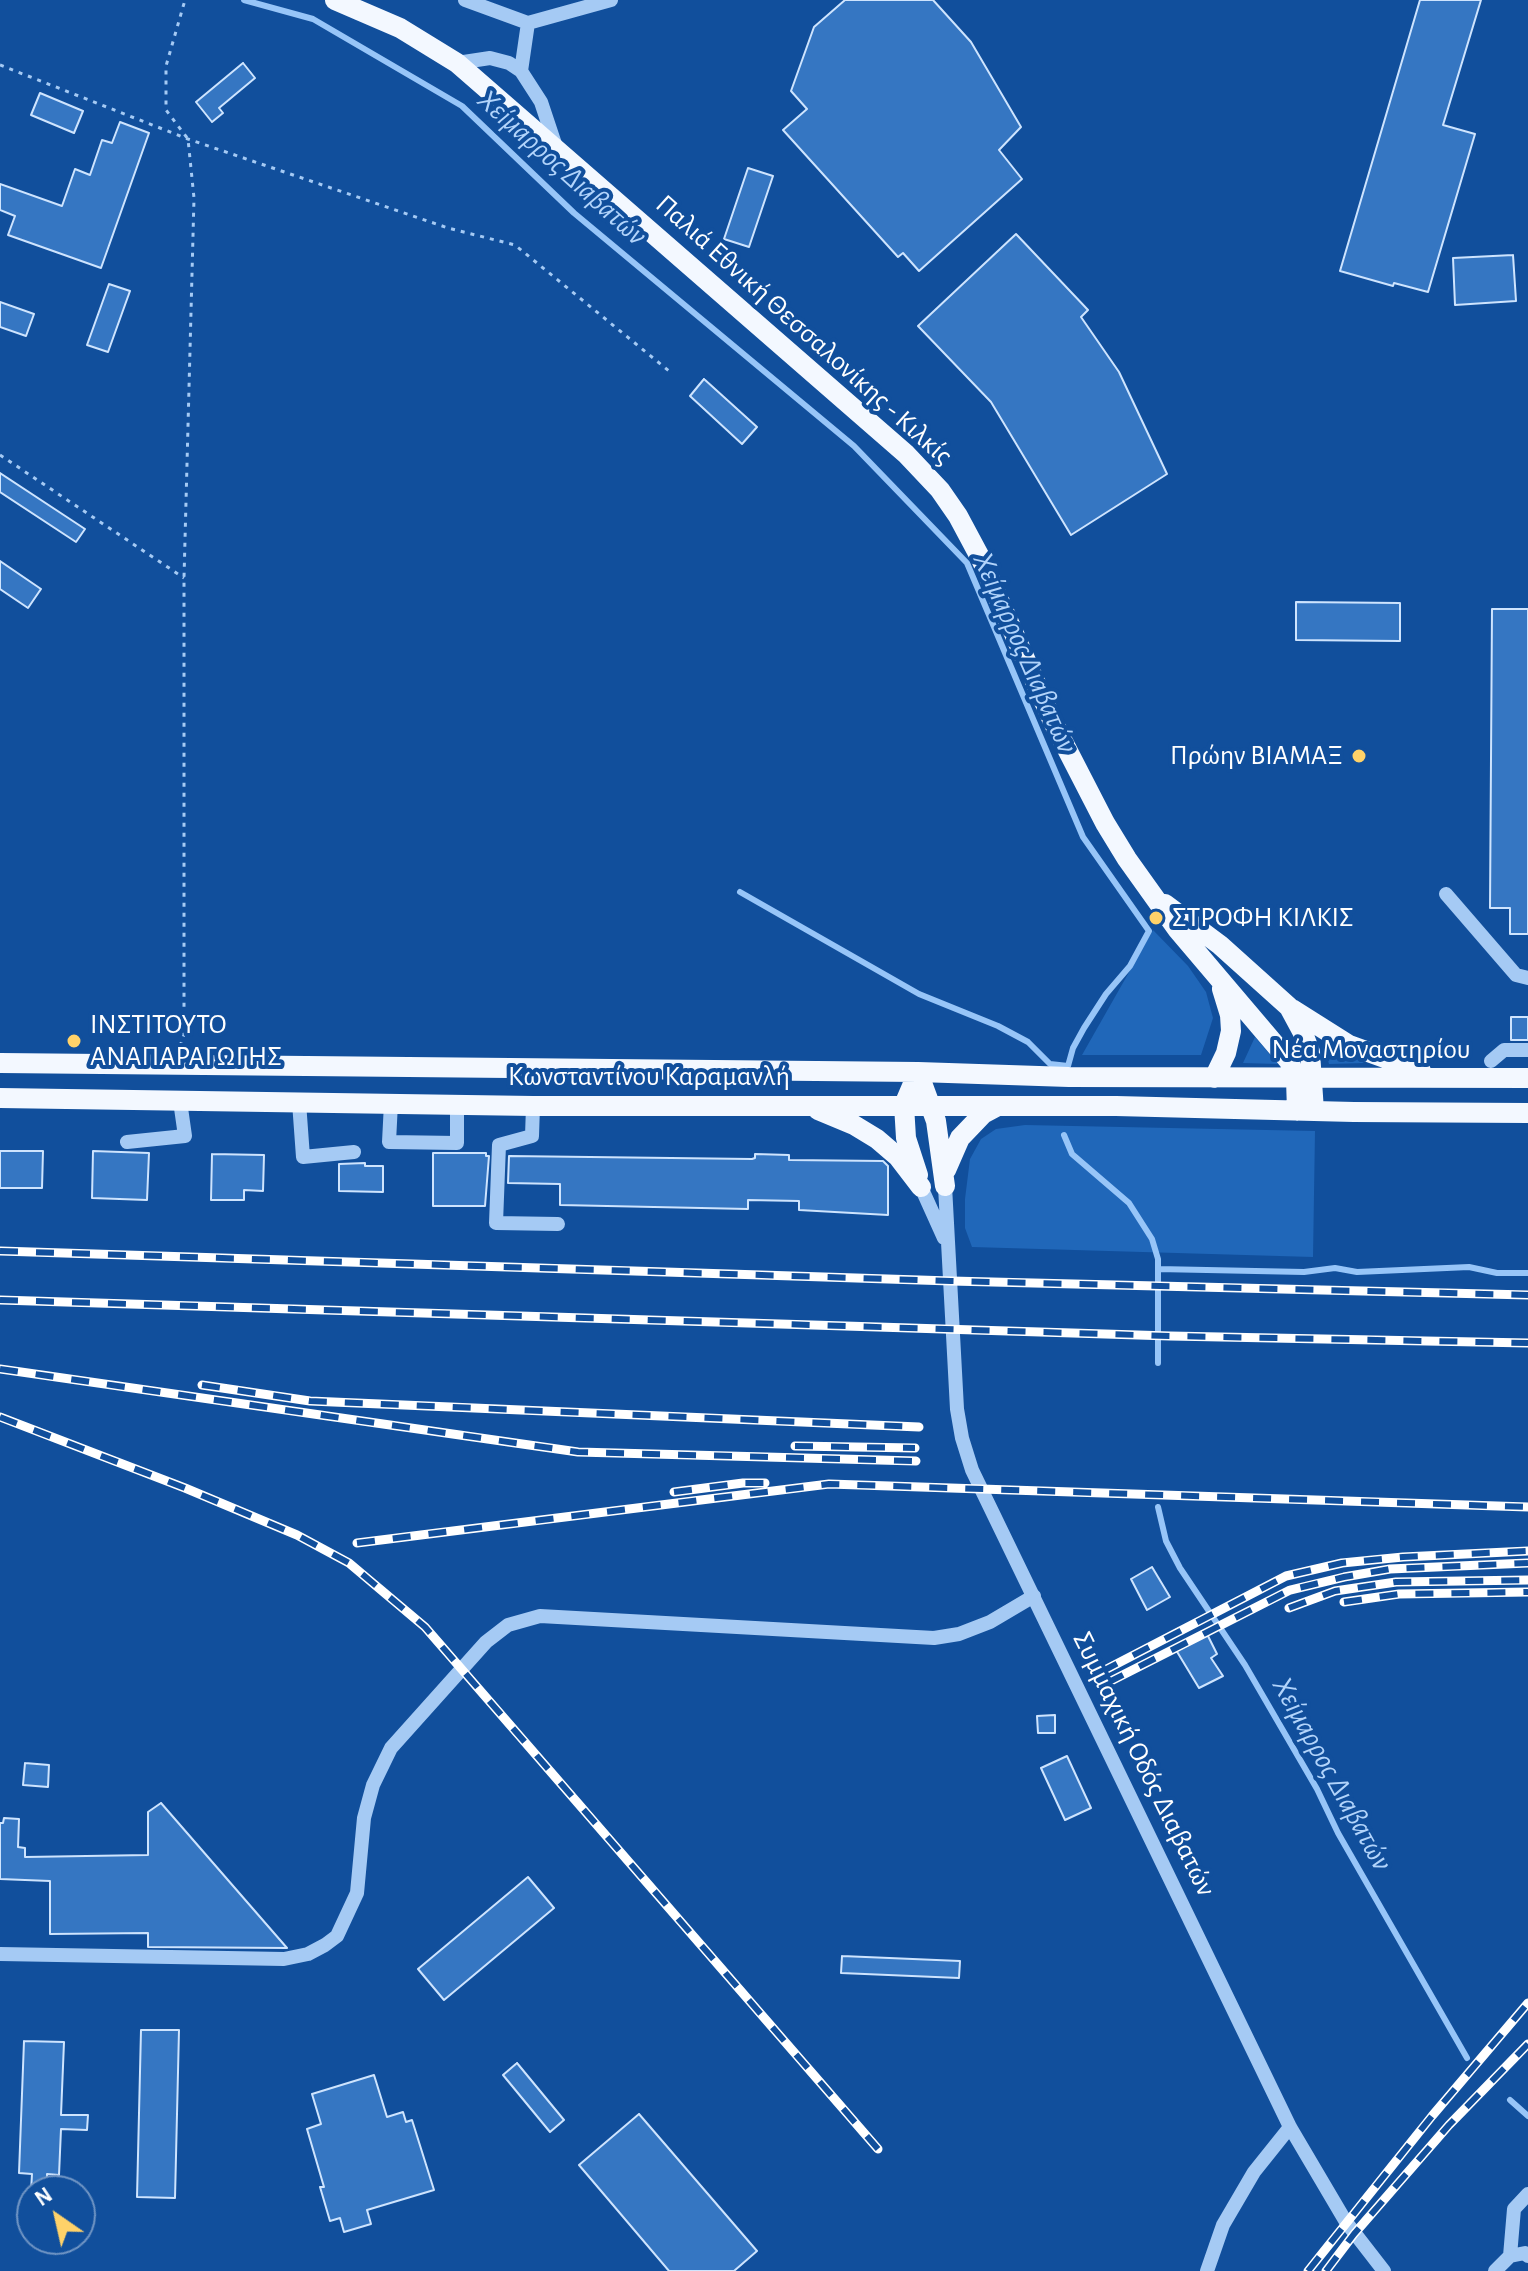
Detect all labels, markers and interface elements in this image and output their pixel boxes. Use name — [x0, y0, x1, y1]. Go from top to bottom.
water label: Χείμαρρος Διαβατών — [470, 83, 654, 253]
street label: Παλιά Εθνική Θεσσαλονίκης - Κιλκίς — [649, 188, 959, 472]
water label: Χείμαρρος Διαβατών — [965, 547, 1085, 759]
place label: Πρώην ΒΙΑΜΑΞ — [1170, 739, 1343, 773]
marker: Πρώην ΒΙΑΜΑΞ — [1350, 747, 1368, 765]
place label: ΣΤΡΟΦΗ ΚΙΛΚΙΣ — [1172, 901, 1353, 935]
marker: ΣΤΡΟΦΗ ΚΙΛΚΙΣ — [1147, 909, 1165, 927]
place label: ΙΝΣΤΙΤΟΥΤΟ ΑΝΑΠΑΡΑΓΩΓΗΣ — [90, 1008, 282, 1074]
marker: ΙΝΣΤΙΤΟΥΤΟ ΑΝΑΠΑΡΑΓΩΓΗΣ — [65, 1032, 83, 1050]
street label: Νέα Μοναστηρίου — [1271, 1033, 1471, 1067]
street label: Κωνσταντίνου Καραμανλή — [508, 1060, 790, 1094]
street label: Συμμαχική Οδός Διαβατών — [1065, 1626, 1223, 1902]
water label: Χείμαρρος Διαβατών — [1264, 1671, 1400, 1877]
north arrow — [16, 2175, 96, 2255]
text: N — [31, 2183, 56, 2210]

